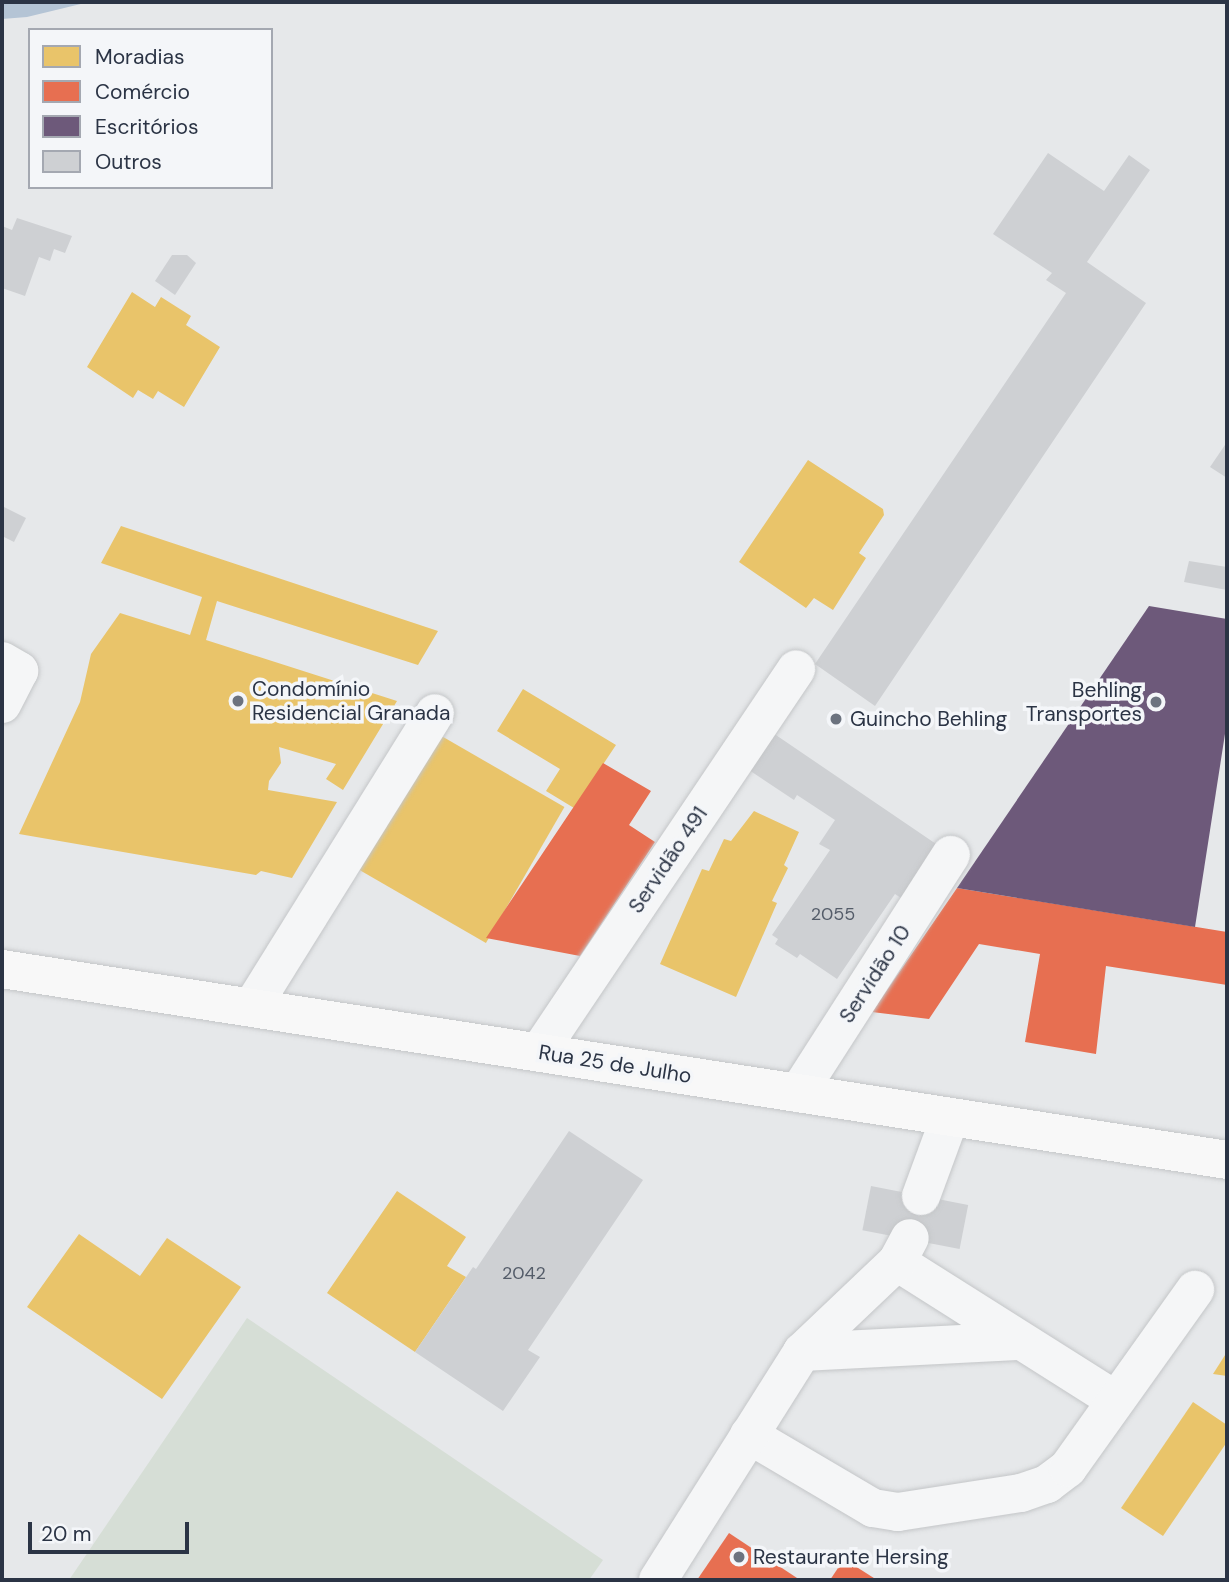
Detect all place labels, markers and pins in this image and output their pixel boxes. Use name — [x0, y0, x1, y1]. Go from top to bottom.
place label: Condomínio Residencial Granada — [252, 676, 450, 726]
place label: Behling Transportes — [1026, 677, 1142, 727]
marker: Condomínio Residencial Granada — [230, 693, 246, 709]
marker: Behling Transportes — [1148, 694, 1164, 710]
place label: Guincho Behling — [850, 706, 1007, 732]
marker: Guincho Behling — [828, 711, 844, 727]
place label: Restaurante Hersing — [753, 1544, 949, 1570]
marker: Restaurante Hersing — [731, 1549, 747, 1565]

